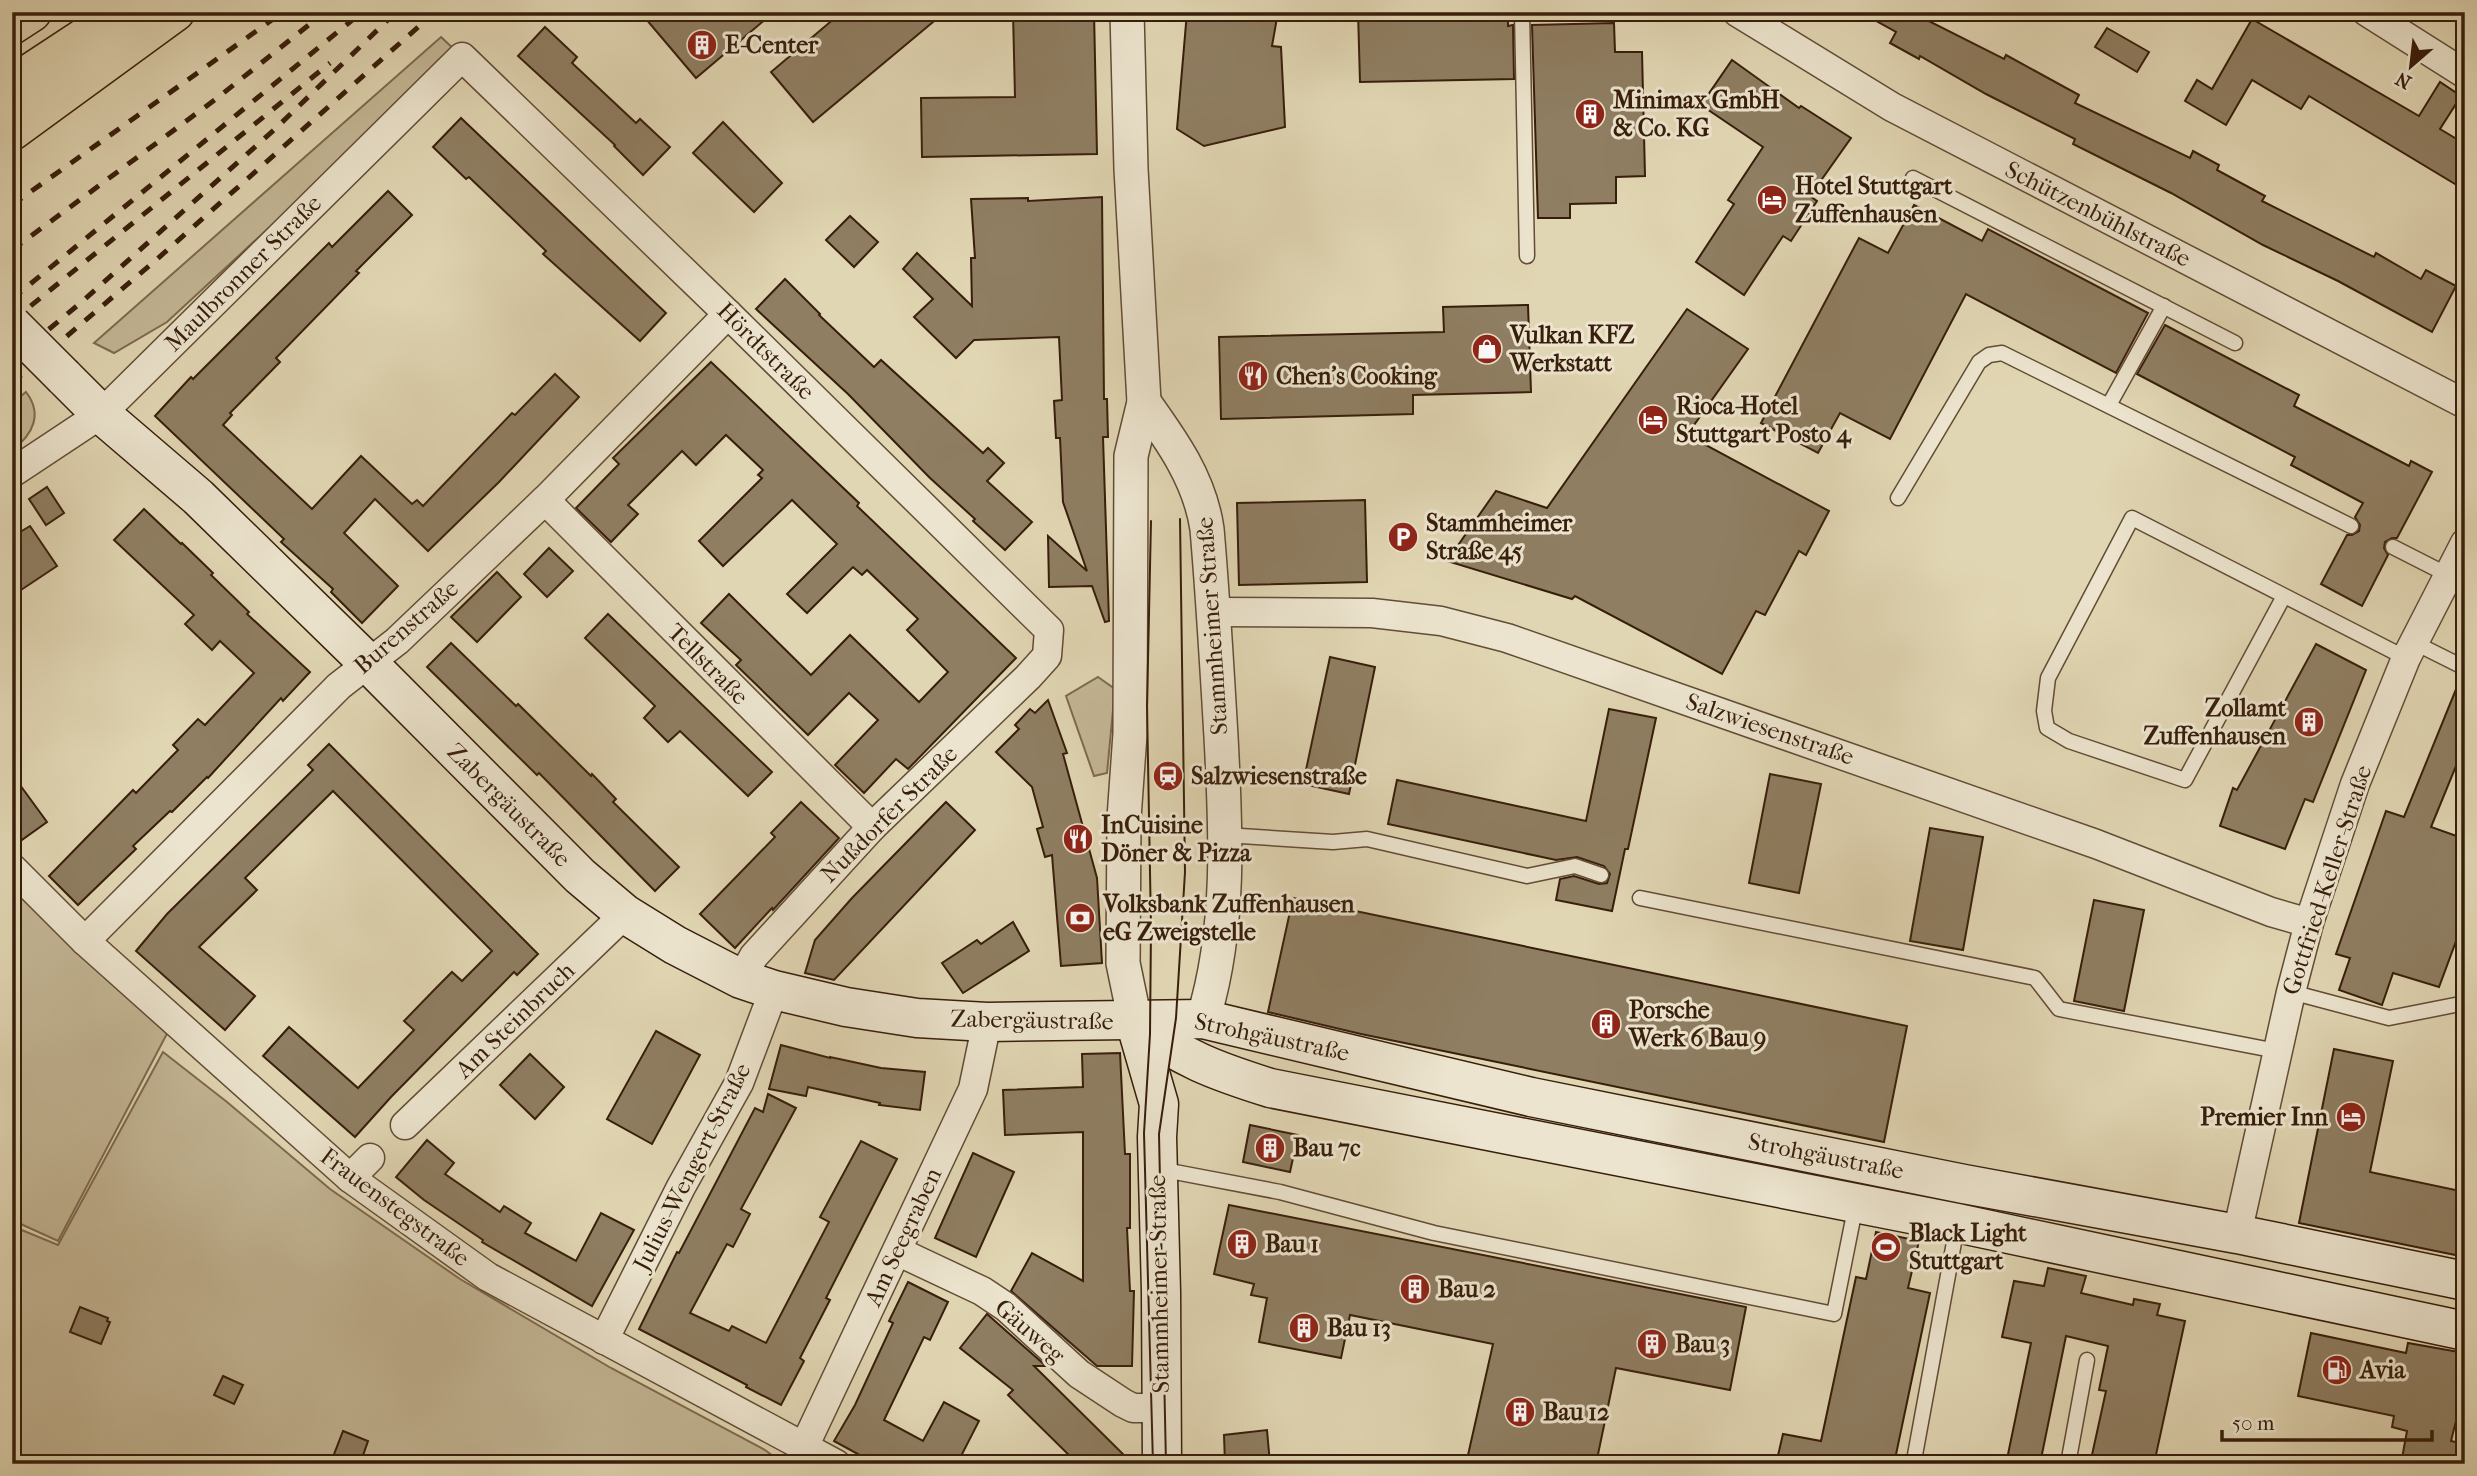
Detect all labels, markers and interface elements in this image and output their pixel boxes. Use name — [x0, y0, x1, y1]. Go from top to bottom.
building icon: E-Center — [685, 28, 719, 62]
place label: E-Center — [725, 31, 819, 59]
north arrow — [2376, 32, 2446, 102]
text: N — [2391, 67, 2415, 93]
place label: Minimax GmbH & Co. KG — [1613, 86, 1780, 142]
building icon: Minimax GmbH & Co. KG — [1573, 97, 1607, 131]
street label: Schützenbühlstraße — [2001, 155, 2195, 273]
place label: Hotel Stuttgart Zuffenhausen — [1795, 172, 1953, 228]
hotel icon: Hotel Stuttgart Zuffenhausen — [1755, 183, 1789, 217]
street label: Maulbronner Straße — [159, 189, 327, 357]
street label: Hördtstraße — [712, 297, 821, 406]
place label: Vulkan KFZ Werkstatt — [1509, 321, 1635, 377]
shop icon: Vulkan KFZ Werkstatt — [1470, 332, 1504, 366]
restaurant icon: Chen's Cooking — [1236, 359, 1270, 393]
place label: Chen's Cooking — [1276, 362, 1438, 390]
place label: Rioca-Hotel Stuttgart Posto 4 — [1676, 392, 1852, 449]
hotel icon: Rioca-Hotel Stuttgart Posto 4 — [1636, 403, 1670, 437]
place label: Stammheimer Straße 45 — [1426, 509, 1573, 566]
street label: Stammheimer Straße — [1190, 516, 1234, 736]
parking icon: Stammheimer Straße 45 — [1386, 520, 1420, 554]
street label: Burenstraße — [348, 574, 464, 680]
street label: Tellstraße — [662, 618, 754, 710]
street label: Salzwiesenstraße — [1682, 687, 1858, 771]
place label: Zollamt Zuffenhausen — [2144, 694, 2287, 750]
building icon: Zollamt Zuffenhausen — [2292, 705, 2326, 739]
street label: Zabergäustraße — [441, 737, 577, 873]
street label: Nußdorfer Straße — [815, 740, 963, 888]
station icon: Salzwiesenstraße — [1151, 759, 1185, 793]
street label: Gottfried-Keller-Straße — [2277, 761, 2377, 998]
place label: Salzwiesenstraße — [1191, 762, 1367, 790]
place label: InCuisine Döner & Pizza — [1101, 811, 1252, 867]
restaurant icon: InCuisine Döner & Pizza — [1061, 822, 1095, 856]
place label: Volksbank Zuffenhausen eG Zweigstelle — [1102, 890, 1356, 946]
bank icon: Volksbank Zuffenhausen eG Zweigstelle — [1063, 901, 1097, 935]
street label: Am Steinbruch — [449, 956, 581, 1084]
place label: Porsche Werk 6 Bau 9 — [1628, 996, 1766, 1052]
street label: Zabergäustraße — [950, 1005, 1114, 1035]
street label: Strohgäustraße — [1192, 1007, 1352, 1067]
building icon: Porsche Werk 6 Bau 9 — [1589, 1007, 1623, 1041]
street label: Julius-Wengert-Straße — [627, 1058, 757, 1277]
hotel icon: Premier Inn — [2334, 1100, 2368, 1134]
place label: Premier Inn — [2200, 1103, 2329, 1131]
street label: Strohgäustraße — [1746, 1127, 1906, 1185]
building icon: Bau 7c — [1253, 1131, 1287, 1165]
place label: Bau 7c — [1293, 1134, 1361, 1162]
street label: Frauenstegstraße — [315, 1142, 475, 1272]
street label: Am Seegraben — [858, 1163, 947, 1312]
street label: Stammheimer Straße — [1143, 1174, 1175, 1394]
place label: Black Light Stuttgart — [1909, 1219, 2027, 1275]
building icon: Bau 1 — [1225, 1227, 1259, 1261]
place label: Bau 1 — [1265, 1230, 1319, 1258]
sports icon: Black Light Stuttgart — [1869, 1230, 1903, 1264]
building icon: Bau 2 — [1398, 1272, 1432, 1306]
place label: Bau 2 — [1438, 1275, 1496, 1303]
street label: Gäuweg — [989, 1293, 1072, 1370]
building icon: Bau 13 — [1287, 1311, 1321, 1345]
place label: Bau 13 — [1327, 1314, 1391, 1342]
building icon: Bau 3 — [1635, 1327, 1669, 1361]
place label: Bau 3 — [1675, 1330, 1730, 1358]
fuel station icon: Avia — [2320, 1353, 2354, 1387]
place label: Avia — [2358, 1356, 2406, 1384]
building icon: Bau 12 — [1503, 1395, 1537, 1429]
place label: Bau 12 — [1543, 1398, 1609, 1426]
scale bar — [2222, 1399, 2432, 1443]
text: 50 m — [2232, 1411, 2275, 1435]

